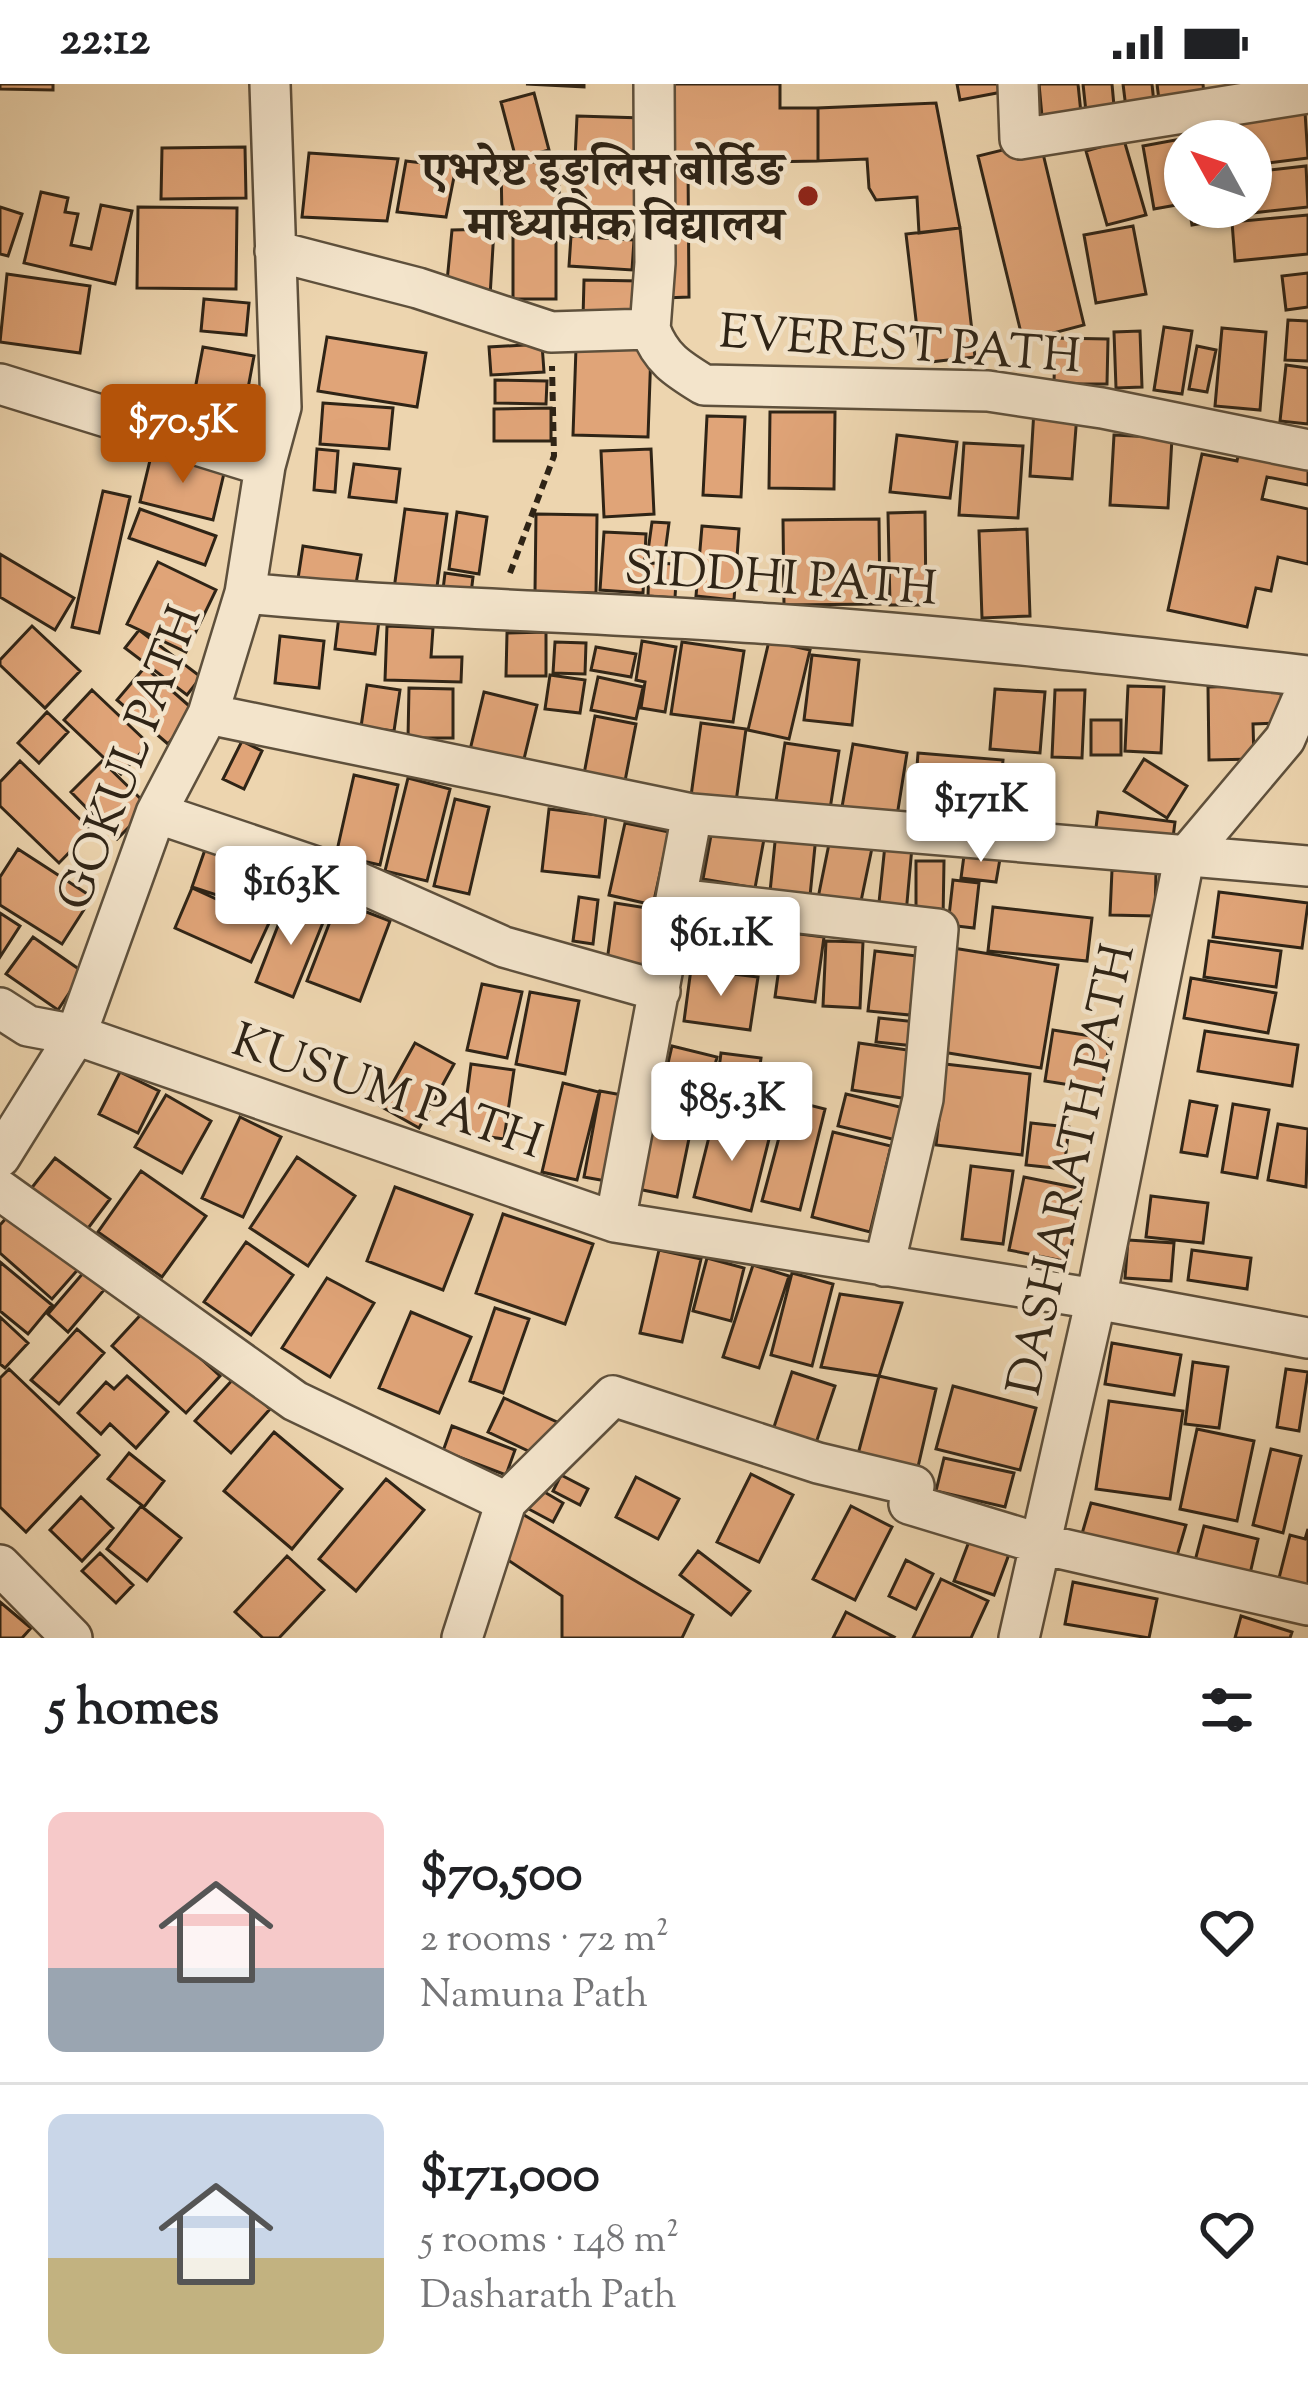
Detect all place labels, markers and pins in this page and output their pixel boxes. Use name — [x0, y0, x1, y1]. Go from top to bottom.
place label: एभरेष्ट इङ्लिस बोर्डिङ माध्यमिक विद्यालय — [418, 139, 788, 263]
marker: एभरेष्ट इङ्लिस बोर्डिङ माध्यमिक विद्यालय — [795, 183, 821, 209]
pin: $70.5K — [85, 384, 281, 486]
pin: $171K — [897, 763, 1065, 865]
pin: $163K — [207, 846, 375, 948]
pin: $61.1K — [623, 897, 819, 999]
pin: $85.3K — [634, 1062, 830, 1164]

